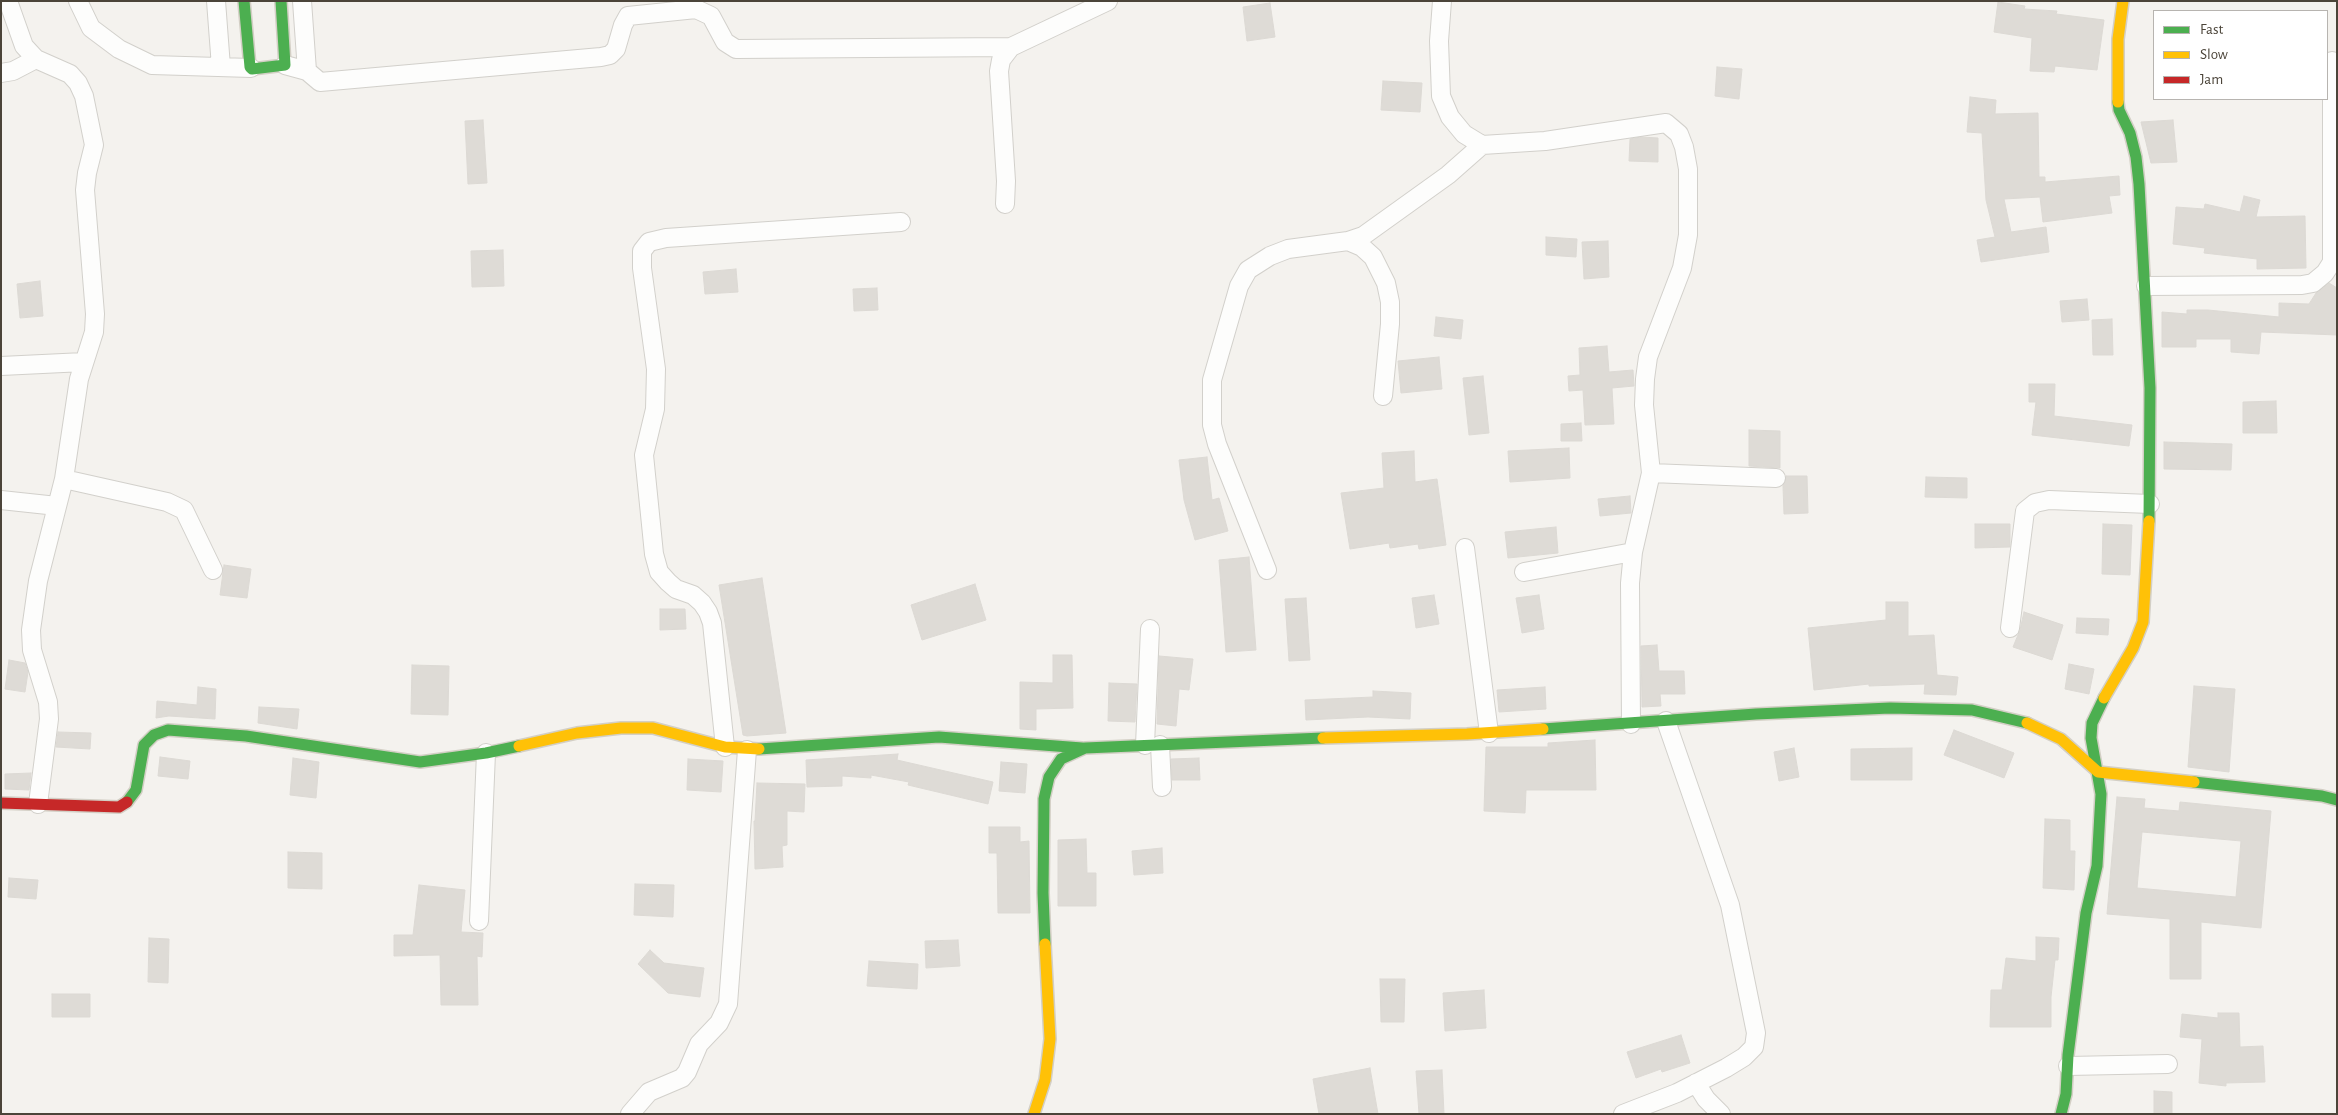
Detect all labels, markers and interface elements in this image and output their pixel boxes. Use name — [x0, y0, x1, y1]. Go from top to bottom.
legend — [2153, 10, 2328, 100]
text: Fast — [2200, 22, 2223, 37]
text: Slow — [2200, 47, 2228, 62]
text: Jam — [2200, 72, 2223, 87]

